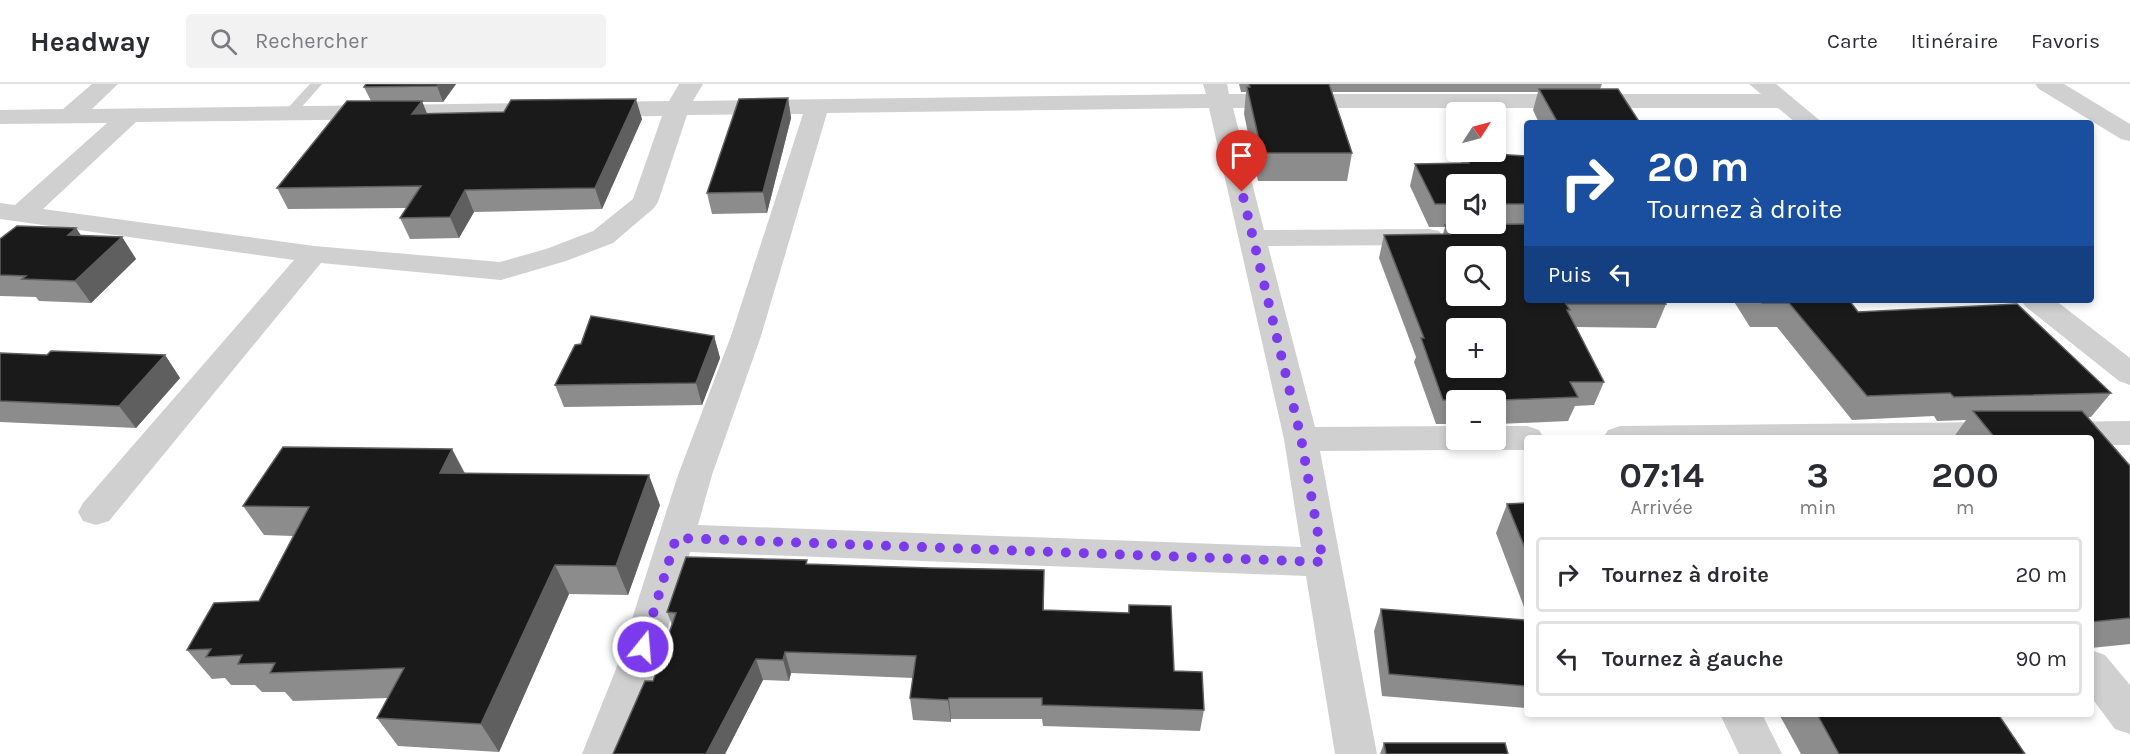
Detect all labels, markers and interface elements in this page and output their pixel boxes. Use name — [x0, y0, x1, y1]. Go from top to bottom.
search box — [186, 14, 606, 68]
text: Headway — [30, 25, 150, 58]
icon: search — [207, 25, 240, 58]
text: Rechercher — [255, 28, 367, 54]
text: Carte — [1827, 29, 1878, 53]
text: Itinéraire — [1911, 29, 1998, 53]
text: Favoris — [2031, 29, 2100, 53]
north arrow — [1446, 102, 1506, 162]
map controls — [1446, 102, 1506, 450]
pin — [1216, 130, 1267, 192]
icon: arrive — [1225, 139, 1258, 172]
text: 20 m — [1647, 142, 1749, 192]
icon: right — [1548, 144, 1626, 222]
button: sound — [1446, 174, 1506, 234]
text: Tournez à droite — [1647, 193, 1842, 225]
button: search — [1446, 246, 1506, 306]
icon: left — [1604, 258, 1637, 291]
text: Puis — [1548, 262, 1592, 288]
button: + — [1446, 318, 1506, 378]
button: − — [1446, 390, 1506, 450]
text: 07:14 — [1619, 454, 1704, 496]
text: 3 — [1806, 454, 1829, 496]
text: 200 — [1931, 454, 1999, 496]
text: Arrivée — [1630, 496, 1693, 519]
text: min — [1799, 496, 1836, 519]
text: m — [1956, 496, 1974, 519]
icon: right — [1551, 558, 1584, 591]
text: Tournez à droite — [1602, 562, 1769, 588]
text: 20 m — [2015, 562, 2067, 588]
position arrow — [611, 615, 675, 679]
icon: left — [1551, 642, 1584, 675]
text: Tournez à gauche — [1602, 646, 1783, 672]
text: 90 m — [2015, 646, 2067, 672]

